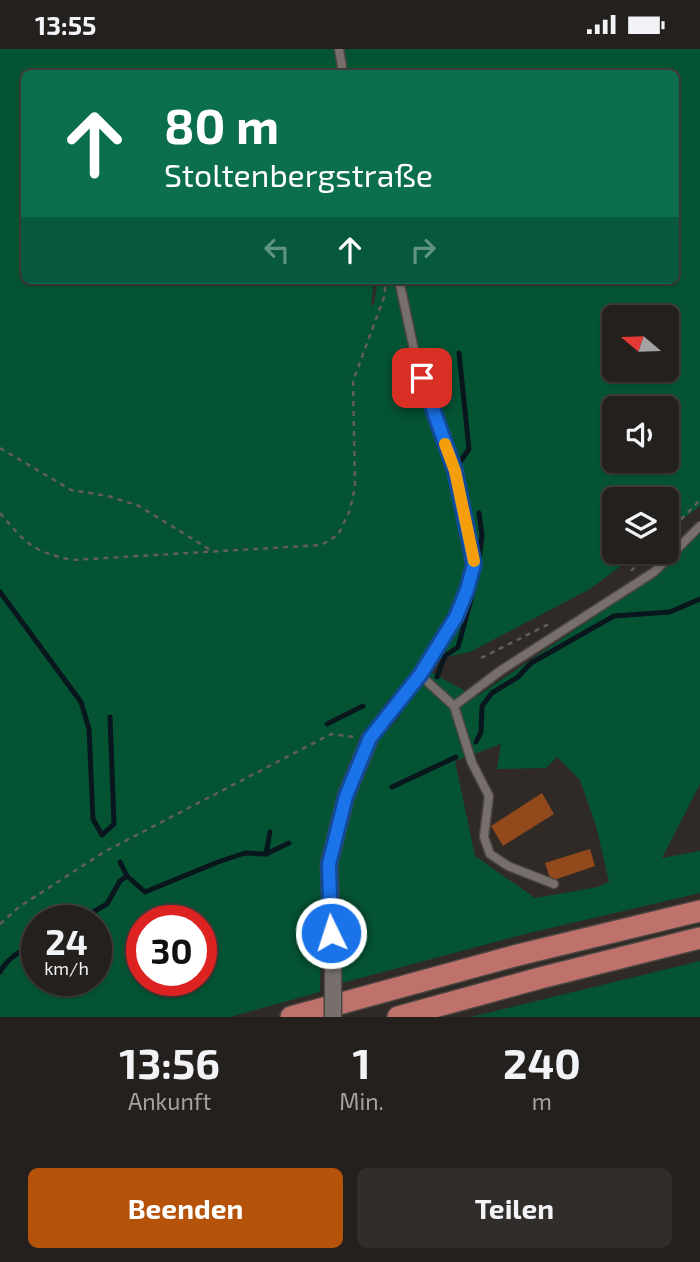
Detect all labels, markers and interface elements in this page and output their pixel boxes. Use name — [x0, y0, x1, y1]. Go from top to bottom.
text: 13:55 — [35, 9, 96, 40]
text: 80 m — [164, 95, 279, 154]
icon: ahead — [49, 98, 140, 189]
text: Stoltenbergstraße — [164, 155, 433, 193]
icon: left — [258, 231, 296, 269]
icon: ahead — [331, 231, 369, 269]
icon: right — [404, 231, 442, 269]
north arrow — [602, 305, 679, 381]
map controls — [602, 305, 679, 564]
pin — [392, 348, 452, 408]
icon: arrive — [403, 359, 441, 397]
button: sound — [602, 396, 679, 473]
button: layers — [602, 487, 679, 564]
position arrow — [294, 896, 368, 970]
speed limit sign: 30 — [126, 905, 217, 996]
text: 24 — [45, 920, 88, 962]
text: km/h — [44, 957, 89, 979]
text: 13:56 — [119, 1037, 220, 1087]
text: 1 — [352, 1037, 371, 1087]
text: 240 — [503, 1037, 581, 1087]
text: Ankunft — [128, 1087, 211, 1115]
text: Min. — [339, 1087, 384, 1115]
text: m — [532, 1087, 552, 1115]
button: Beenden — [28, 1168, 343, 1248]
button: Teilen — [357, 1168, 672, 1248]

